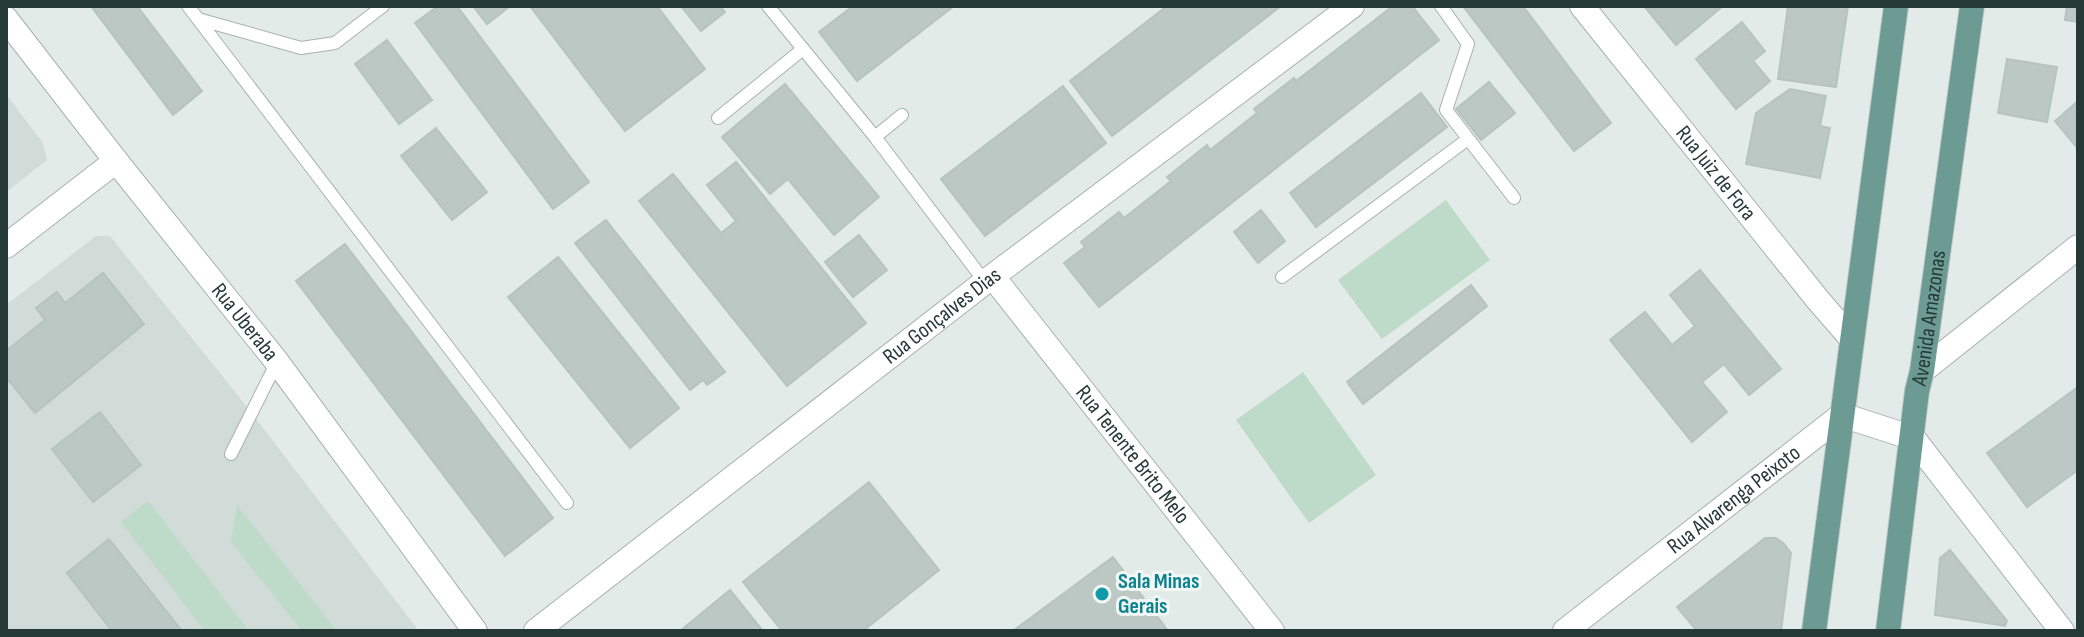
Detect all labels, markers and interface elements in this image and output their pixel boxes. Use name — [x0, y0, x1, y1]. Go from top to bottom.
street label: Rua Juiz de Fora — [1670, 120, 1762, 226]
street label: Avenida Amazonas — [1905, 249, 1952, 389]
street label: Rua Gonçalves Dias — [877, 261, 1006, 370]
street label: Rua Uberaba — [206, 278, 284, 367]
street label: Rua Tenente Brito Melo — [1070, 380, 1196, 529]
street label: Rua Alvarenga Peixoto — [1662, 439, 1806, 560]
place label: Sala Minas Gerais — [1118, 568, 1199, 620]
marker: Sala Minas Gerais — [1093, 585, 1111, 603]

